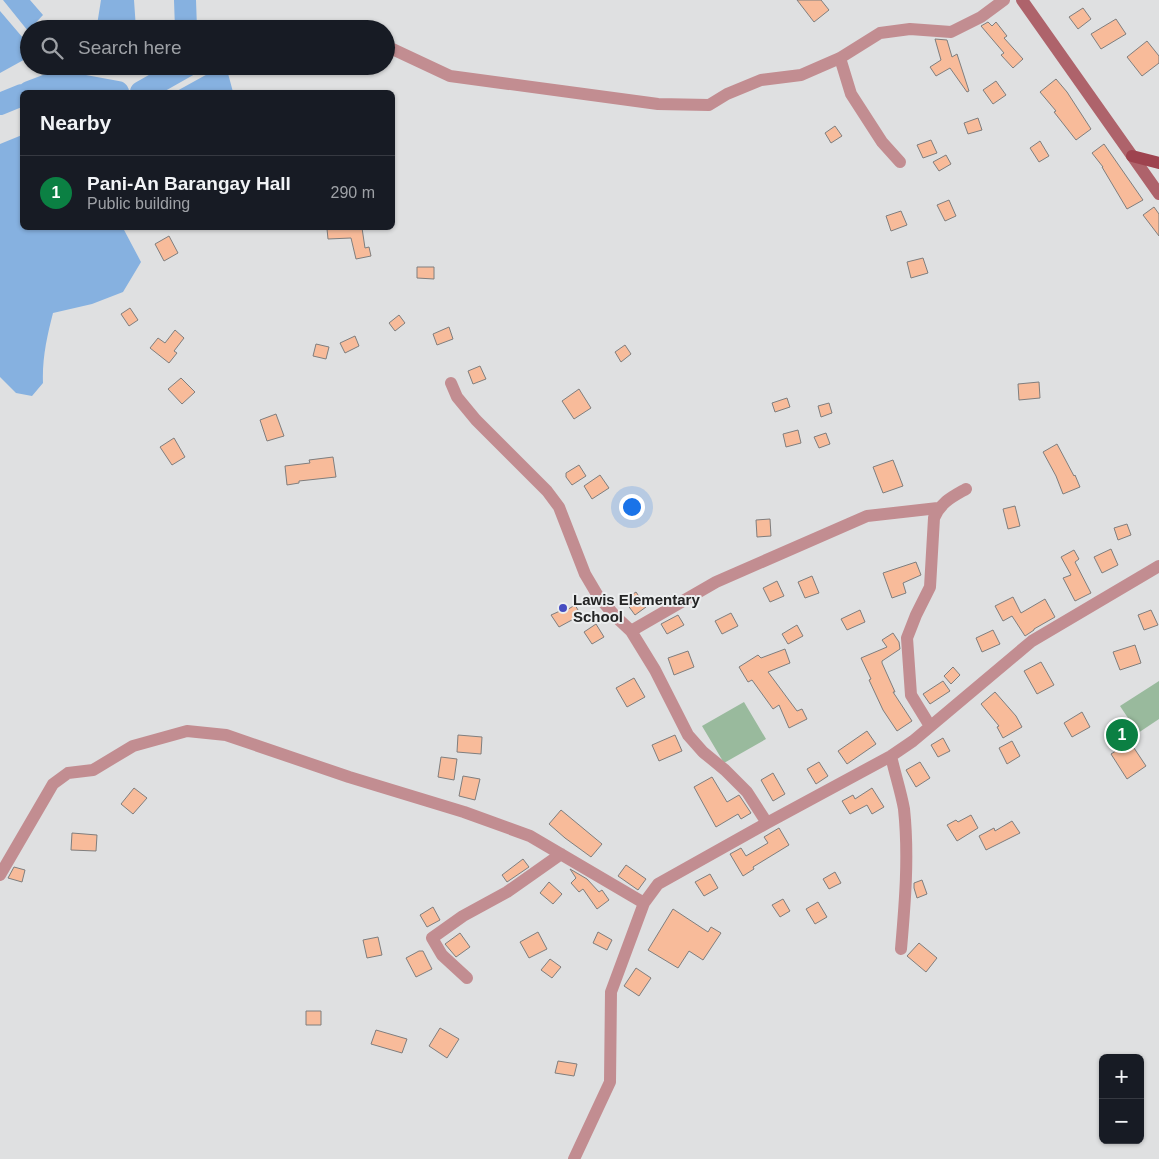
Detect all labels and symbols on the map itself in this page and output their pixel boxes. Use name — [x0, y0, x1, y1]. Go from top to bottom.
your location — [619, 494, 645, 520]
place label: Lawis Elementary School — [573, 591, 700, 625]
marker: Lawis Elementary School — [557, 602, 569, 614]
pin: 1 — [1106, 716, 1138, 754]

